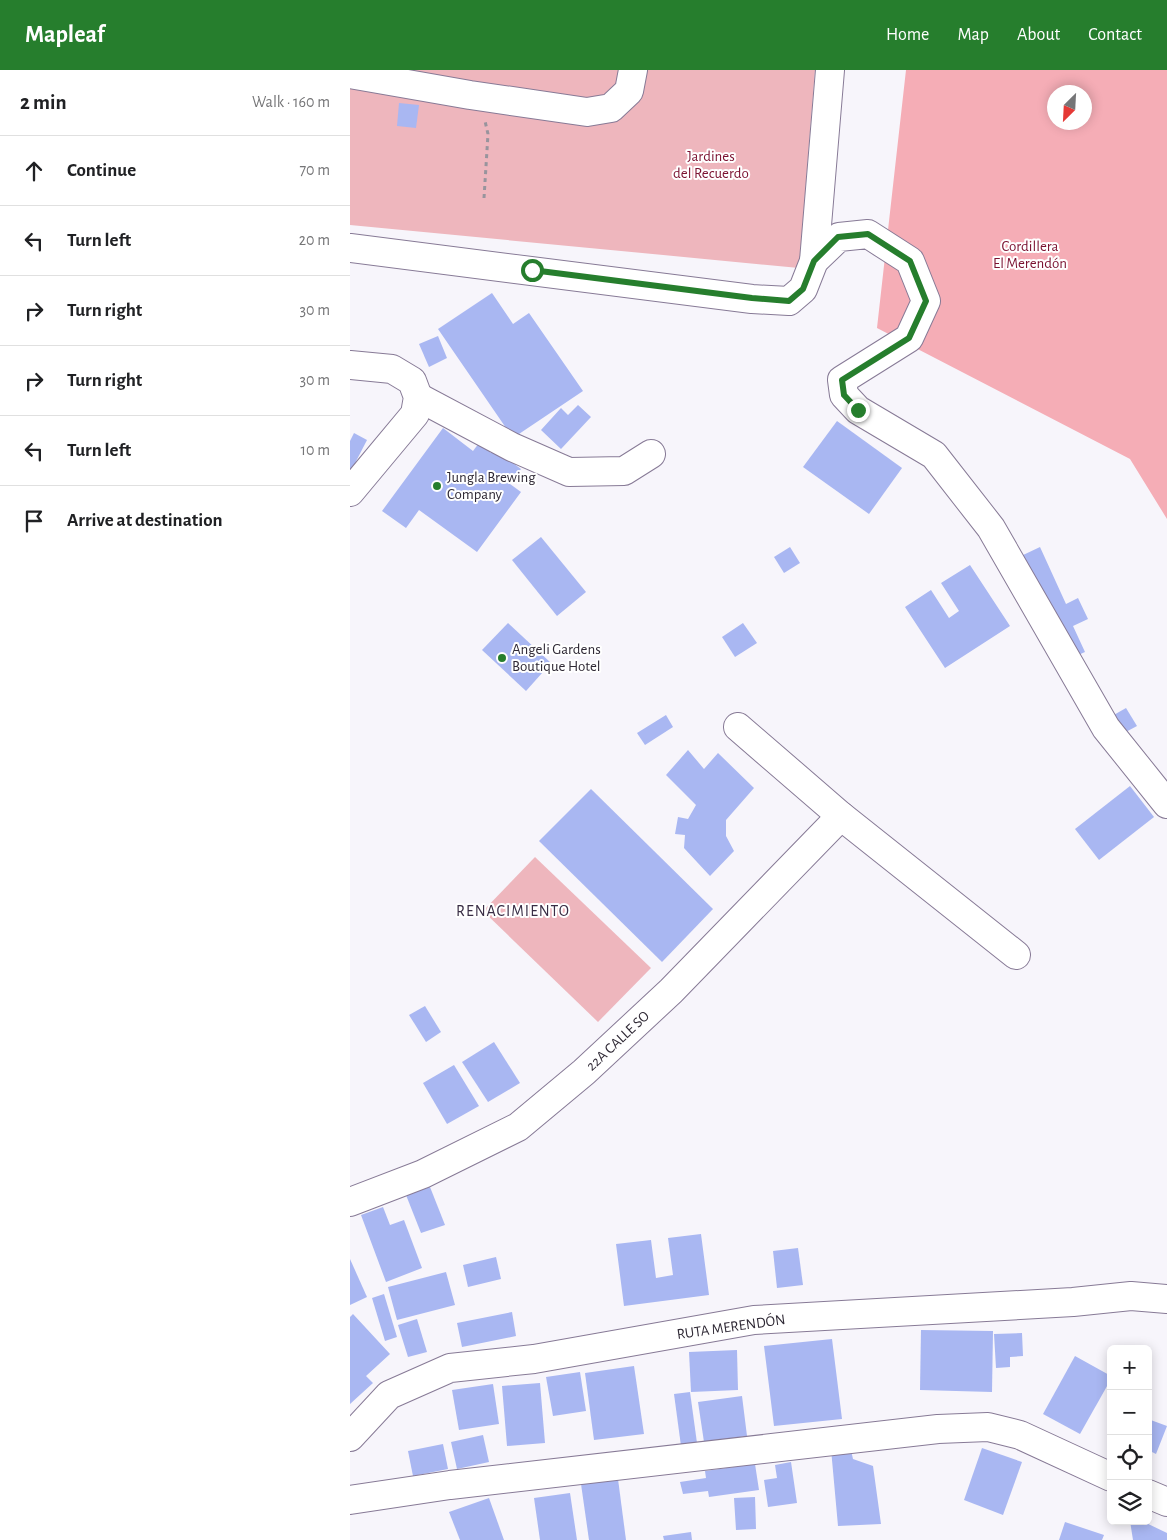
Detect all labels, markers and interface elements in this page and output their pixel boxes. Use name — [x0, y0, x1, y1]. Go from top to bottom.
text: Mapleaf — [25, 23, 105, 47]
text: Home — [886, 26, 929, 44]
text: Map — [957, 26, 989, 44]
text: About — [1017, 26, 1060, 44]
text: Contact — [1088, 26, 1142, 44]
north arrow — [1047, 85, 1092, 130]
text: 2 min — [20, 92, 67, 113]
text: Walk · 160 m — [252, 94, 330, 110]
park label: Jardines del Recuerdo — [673, 149, 749, 181]
icon: ahead — [20, 157, 48, 185]
text: Continue — [67, 161, 136, 180]
text: 70 m — [299, 162, 330, 178]
icon: left — [20, 227, 48, 255]
text: Turn left — [67, 231, 131, 250]
text: 20 m — [299, 232, 330, 248]
park label: Cordillera El Merendón — [993, 239, 1067, 271]
route start — [521, 259, 544, 282]
icon: right — [20, 297, 48, 325]
text: Turn right — [67, 301, 142, 320]
text: 30 m — [300, 302, 330, 318]
icon: right — [20, 367, 48, 395]
text: Turn right — [67, 371, 142, 390]
text: 30 m — [300, 372, 330, 388]
route end — [847, 399, 870, 422]
icon: left — [20, 437, 48, 465]
text: Turn left — [67, 441, 131, 460]
text: 10 m — [301, 442, 330, 458]
place label: Jungla Brewing Company — [447, 470, 536, 502]
marker: Jungla Brewing Company — [431, 480, 443, 492]
icon: arrive — [20, 507, 48, 535]
text: Arrive at destination — [67, 511, 223, 530]
place label: Angeli Gardens Boutique Hotel — [512, 642, 601, 674]
marker: Angeli Gardens Boutique Hotel — [496, 652, 508, 664]
district label: RENACIMIENTO — [456, 903, 570, 919]
street label: 22A CALLE SO — [584, 1008, 652, 1074]
street label: RUTA MERENDÓN — [675, 1310, 786, 1342]
map controls — [1107, 1345, 1152, 1525]
button: + — [1107, 1345, 1152, 1390]
button: − — [1107, 1390, 1152, 1435]
button: locate — [1107, 1435, 1152, 1480]
button: layers — [1107, 1480, 1152, 1525]

